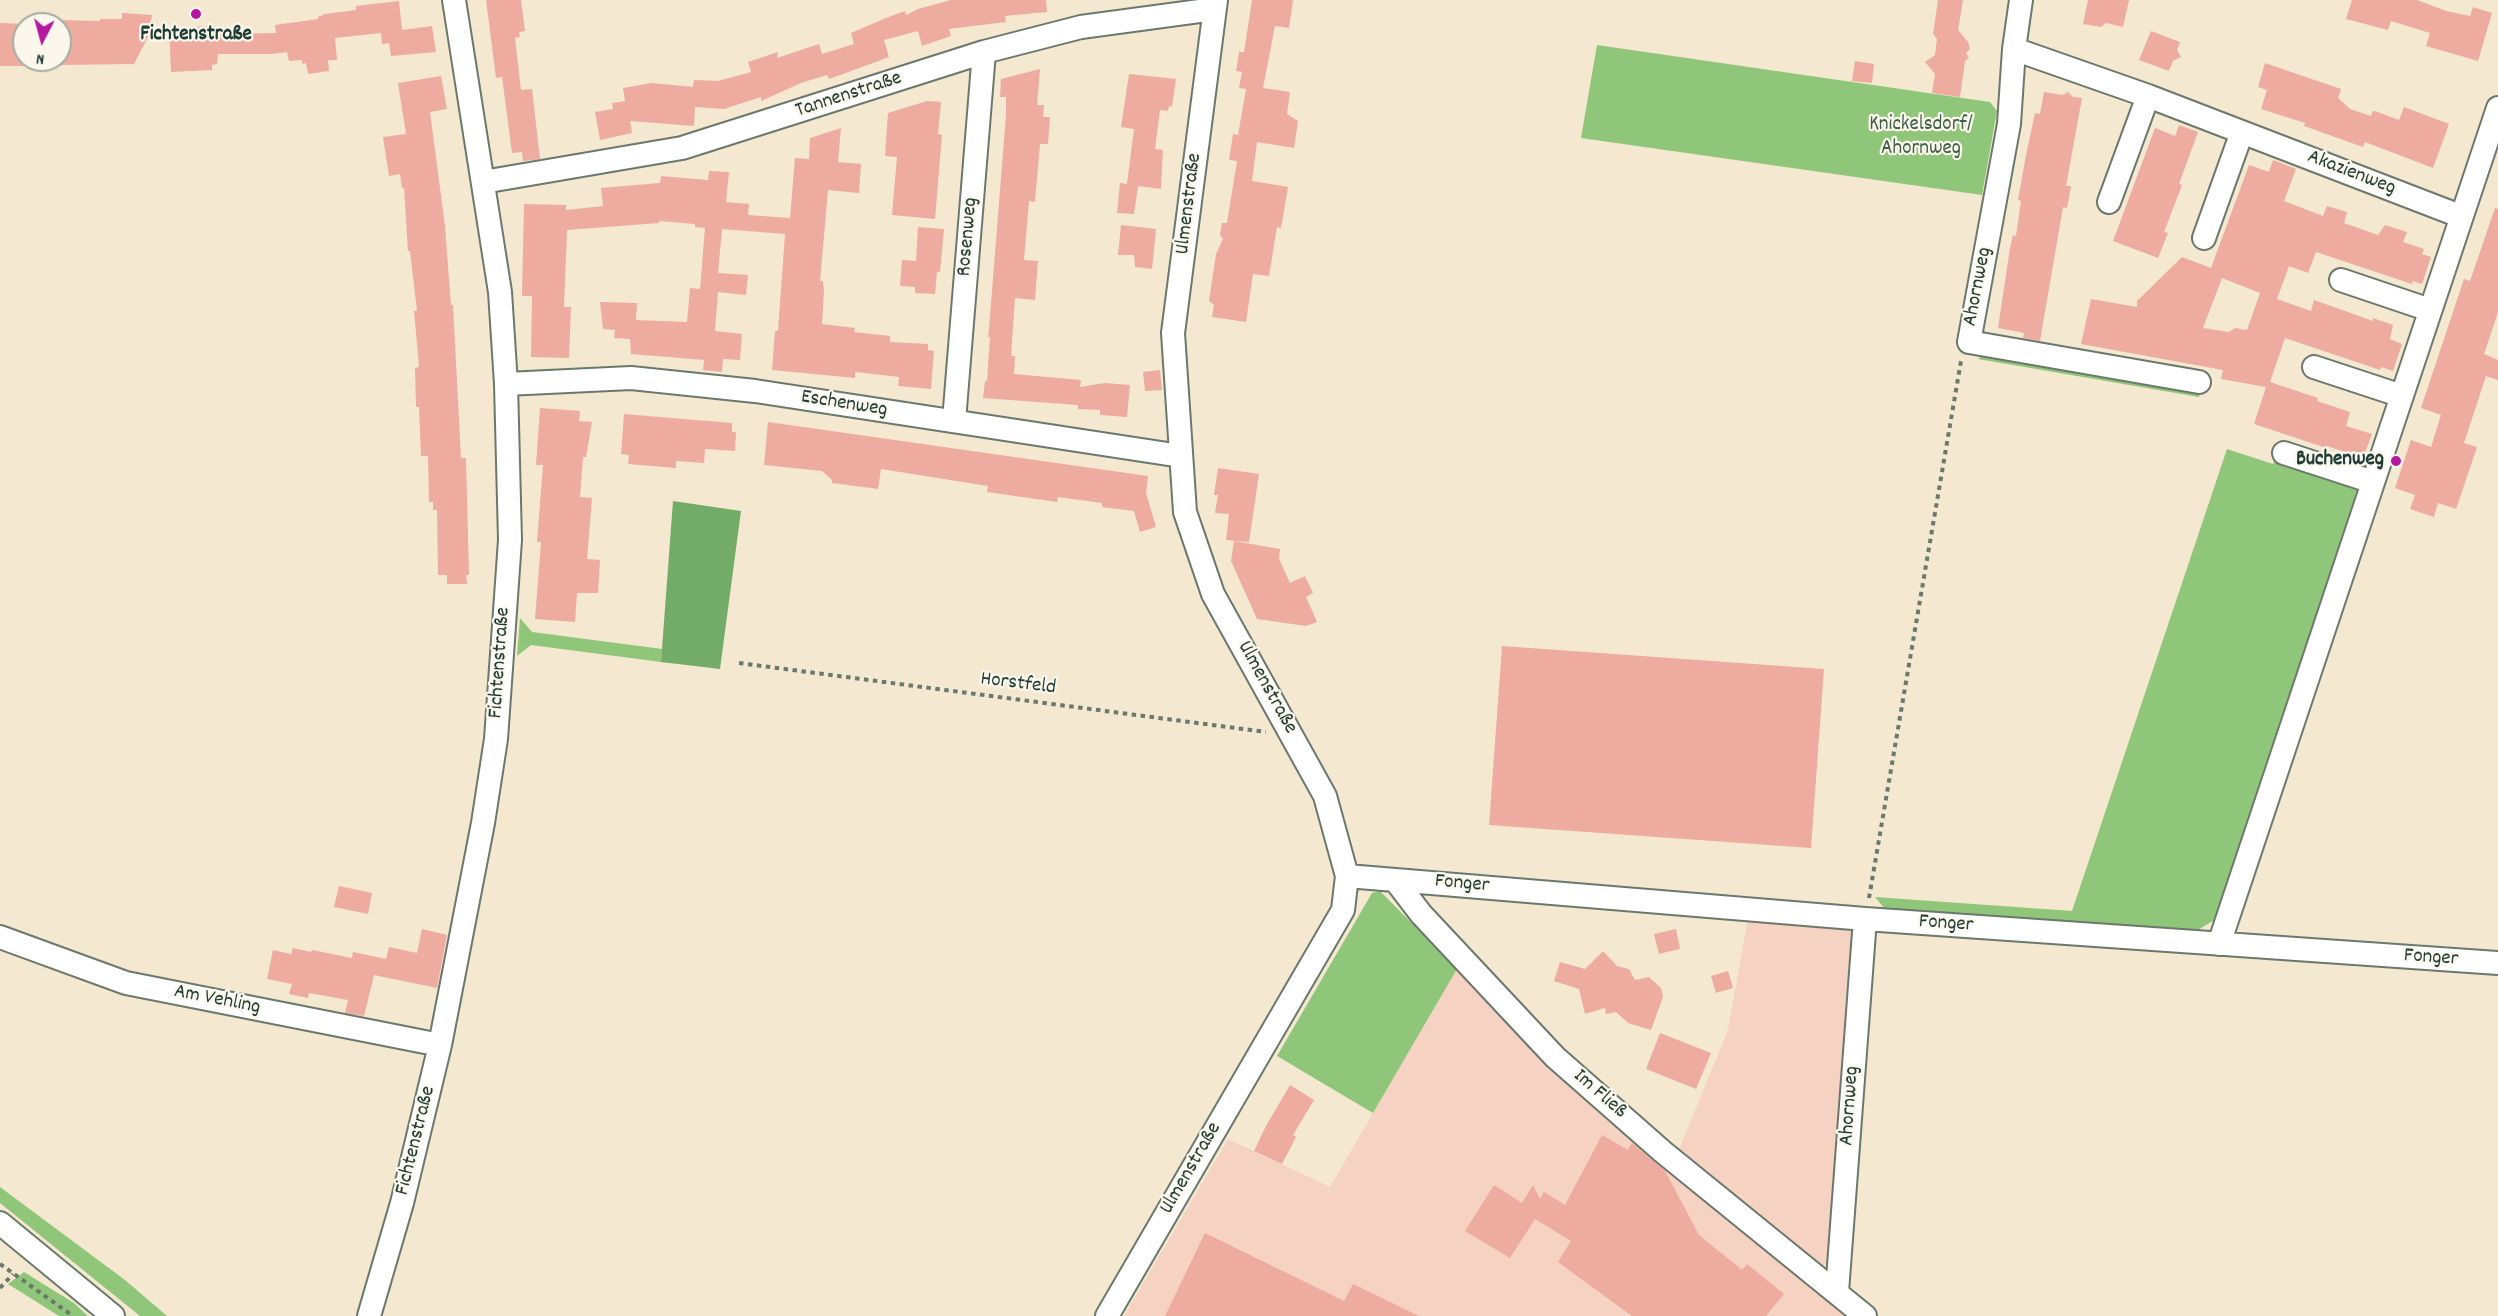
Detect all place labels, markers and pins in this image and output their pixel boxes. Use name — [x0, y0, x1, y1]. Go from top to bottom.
marker: Fichtenstraße — [189, 7, 203, 21]
place label: Fichtenstraße — [140, 23, 252, 49]
place label: Buchenweg — [2296, 448, 2384, 474]
marker: Buchenweg — [2389, 454, 2403, 468]

